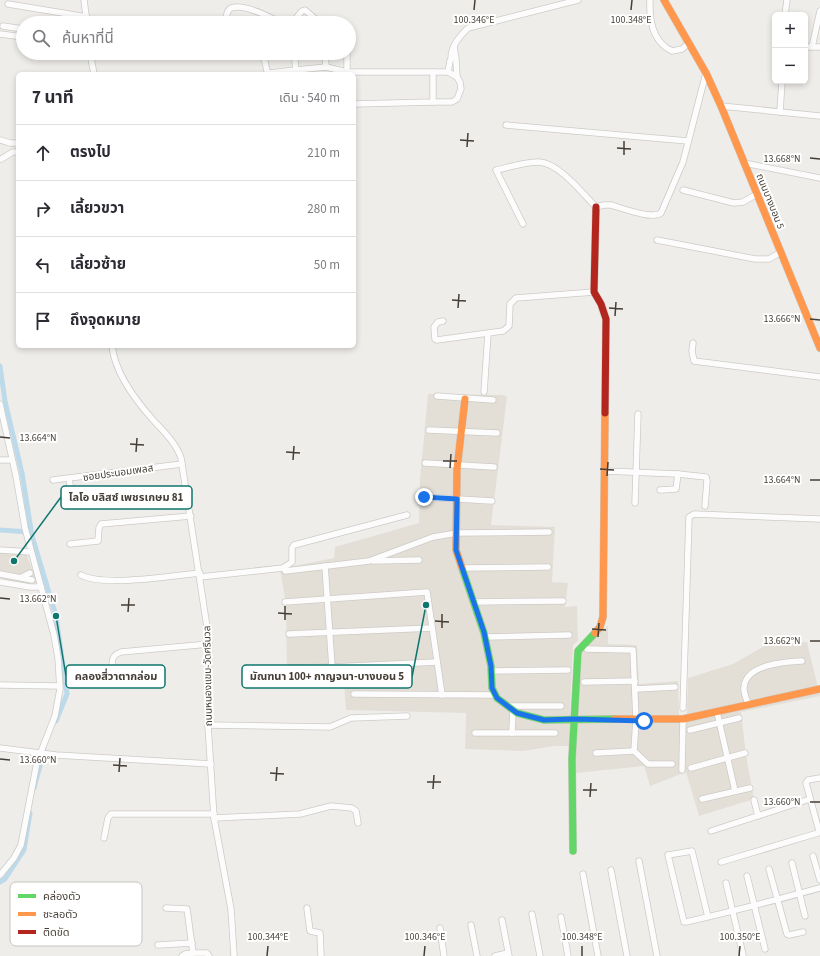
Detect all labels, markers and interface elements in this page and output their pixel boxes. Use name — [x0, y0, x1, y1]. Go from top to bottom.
map controls — [772, 12, 808, 84]
button: + — [772, 12, 808, 48]
text: 100.346°E — [454, 13, 494, 27]
text: 100.348°E — [611, 13, 651, 27]
search box — [16, 16, 356, 60]
icon: search — [30, 27, 52, 49]
text: ค้นหาที่นี่ — [62, 28, 114, 49]
button: − — [772, 48, 808, 84]
text: 7 นาที — [32, 86, 74, 110]
text: เดิน · 540 m — [279, 89, 340, 107]
icon: ahead — [32, 142, 54, 164]
text: ตรงไป — [70, 142, 111, 163]
text: 210 m — [307, 144, 340, 162]
text: 13.668°N — [763, 152, 801, 166]
street label: ถนนบางบอน 5 — [753, 172, 788, 231]
icon: right — [32, 198, 54, 220]
text: เลี้ยวขวา — [70, 198, 124, 219]
text: 280 m — [307, 200, 340, 218]
icon: left — [32, 254, 54, 276]
text: เลี้ยวซ้าย — [70, 254, 126, 275]
text: 50 m — [314, 256, 340, 274]
icon: arrive — [32, 310, 54, 332]
text: ถึงจุดหมาย — [70, 310, 141, 331]
text: 13.666°N — [763, 312, 801, 326]
text: 13.664°N — [19, 431, 57, 445]
street label: ซอยประนอมเพลส — [82, 461, 154, 485]
text: 13.664°N — [763, 473, 801, 487]
callout: ไลโอ บลิสซ์ เพชรเกษม 81 — [61, 486, 192, 509]
route end — [415, 488, 433, 506]
text: ไลโอ บลิสซ์ เพชรเกษม 81 — [69, 490, 184, 505]
text: 13.662°N — [19, 592, 57, 606]
street label: ถนนหนองแขม-วัดศรีนวล — [200, 626, 216, 726]
text: 13.662°N — [763, 634, 801, 648]
callout: คลองสี่วาตากล่อม — [66, 665, 165, 688]
callout: มัณฑนา 100+ กาญจนา-บางบอน 5 — [242, 665, 412, 688]
text: คลองสี่วาตากล่อม — [75, 668, 157, 684]
text: มัณฑนา 100+ กาญจนา-บางบอน 5 — [250, 669, 404, 684]
route start — [635, 712, 653, 730]
text: 13.660°N — [19, 753, 57, 767]
text: 13.660°N — [763, 795, 801, 809]
legend — [10, 882, 142, 946]
text: คล่องตัว — [43, 889, 81, 904]
text: ชะลอตัว — [43, 907, 78, 922]
text: ติดขัด — [43, 925, 70, 940]
text: 100.344°E — [248, 930, 288, 944]
text: 100.346°E — [405, 930, 445, 944]
text: 100.348°E — [562, 930, 602, 944]
text: 100.350°E — [720, 930, 760, 944]

